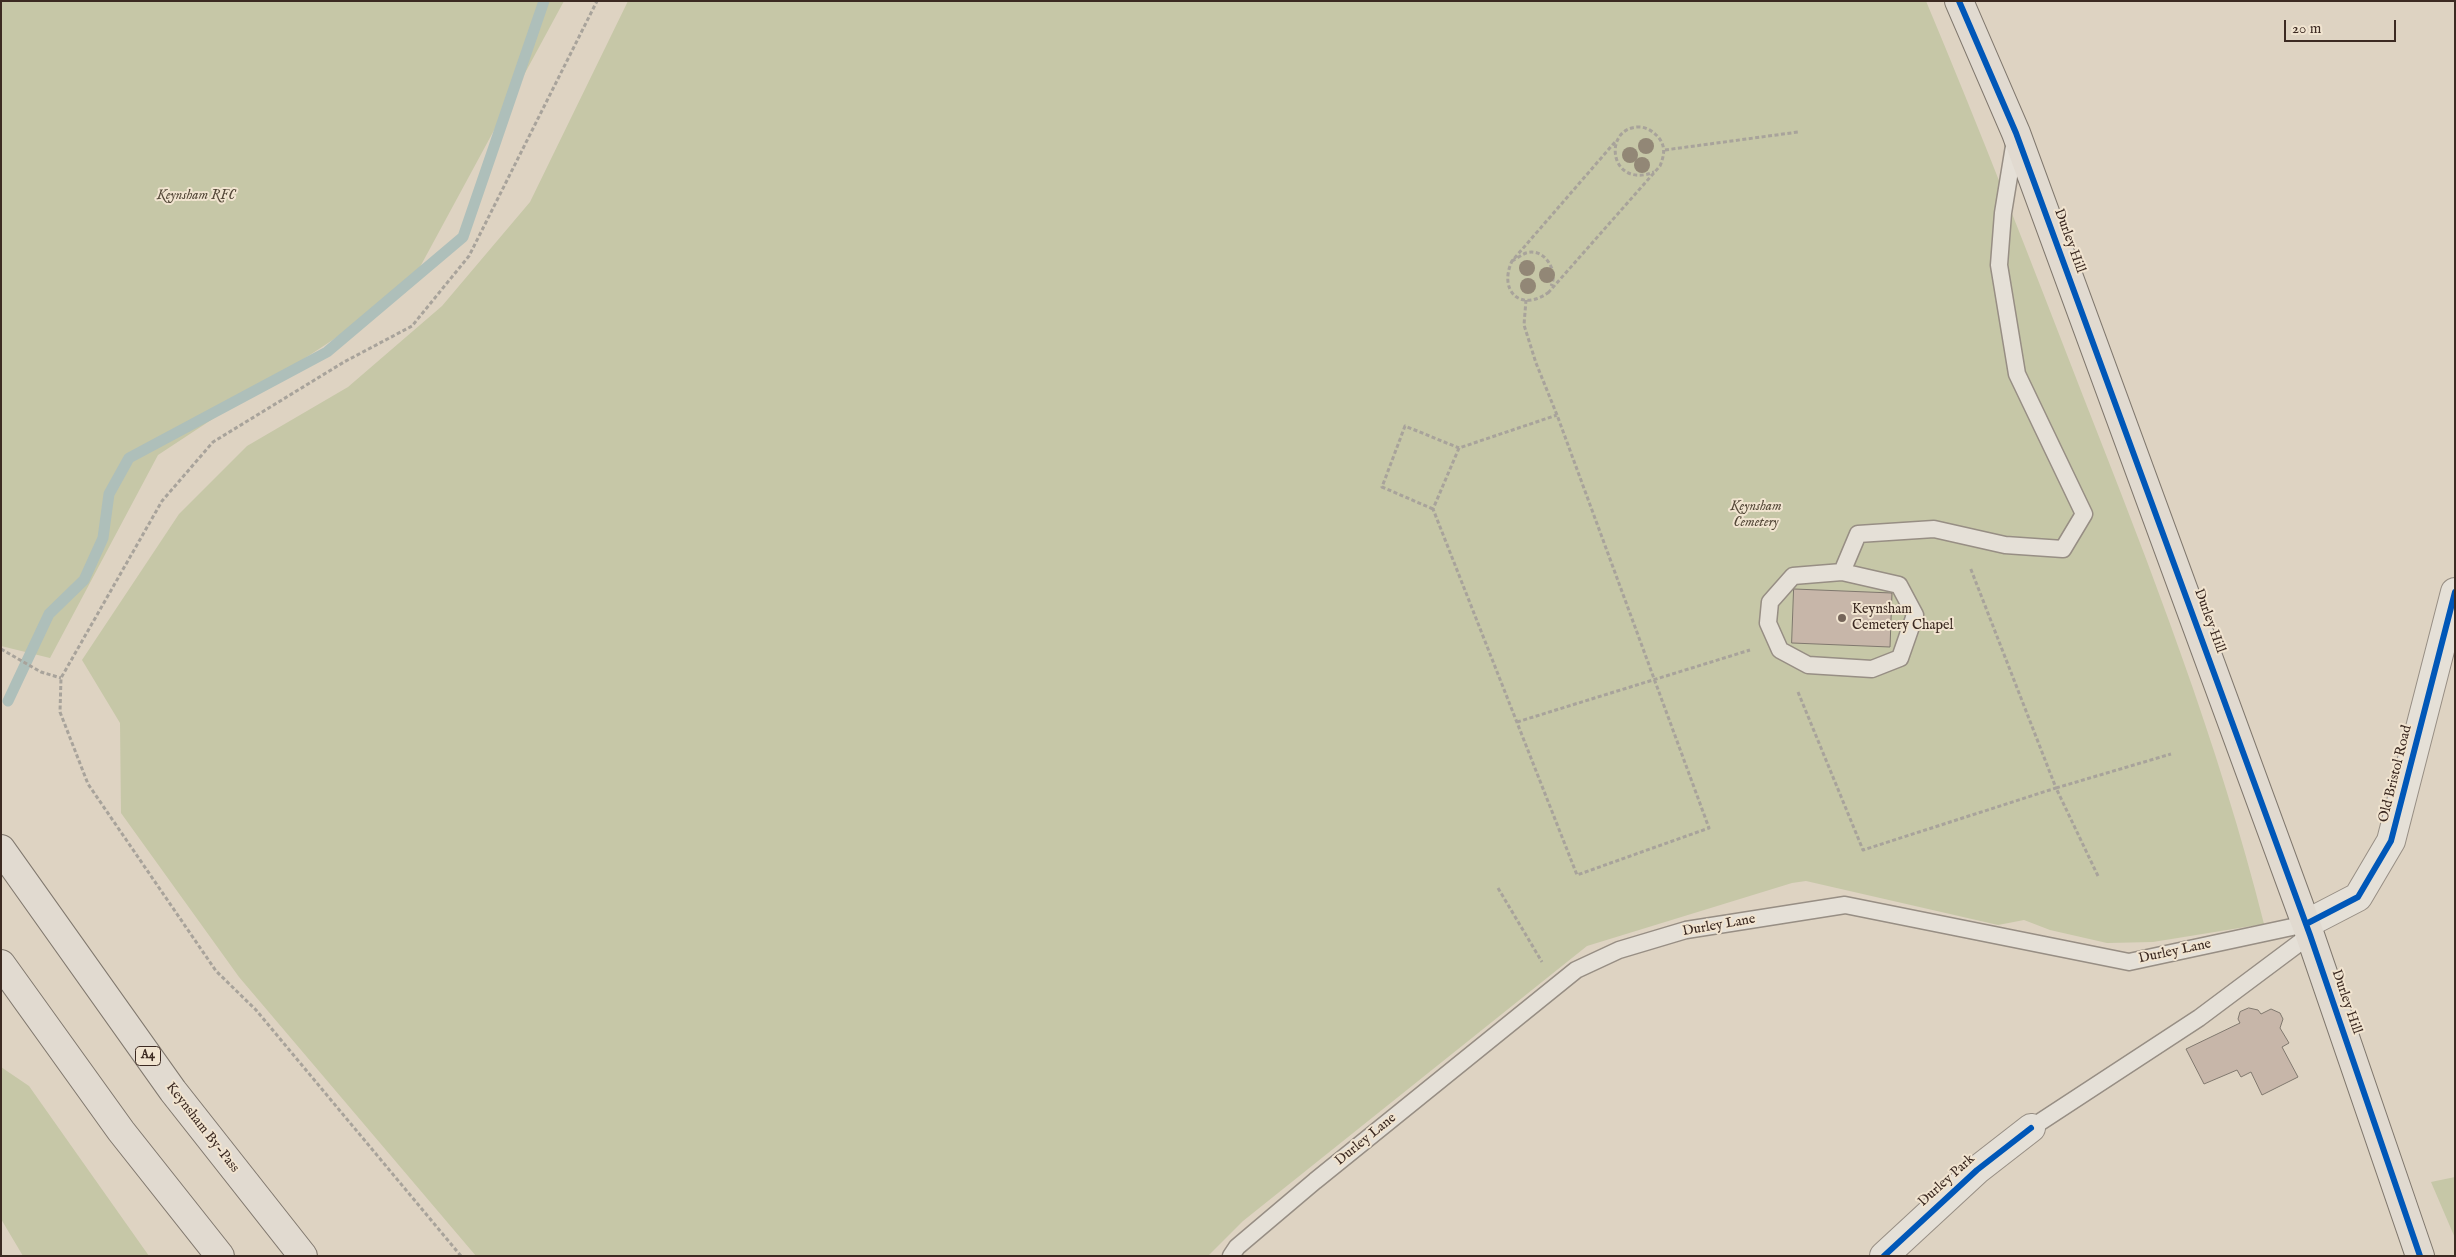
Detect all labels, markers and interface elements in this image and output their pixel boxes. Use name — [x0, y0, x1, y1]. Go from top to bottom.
scale bar — [2286, 10, 2398, 42]
text: 20 m — [2292, 19, 2321, 38]
park label: Keynsham RFC — [157, 188, 235, 204]
street label: Durley Hill — [2050, 207, 2088, 275]
park label: Keynsham Cemetery — [1730, 499, 1782, 532]
street label: Durley Hill — [2190, 587, 2228, 655]
place label: Keynsham Cemetery Chapel — [1852, 602, 1953, 634]
marker: Keynsham Cemetery Chapel — [1836, 612, 1848, 624]
street label: Old Bristol Road — [2376, 724, 2416, 824]
street label: Durley Lane — [1681, 911, 1757, 941]
street label: Durley Lane — [2137, 936, 2213, 968]
street label: Durley Hill — [2327, 967, 2365, 1037]
road number: A4 — [136, 1046, 160, 1066]
street label: Keynsham By-Pass — [162, 1080, 242, 1176]
street label: Durley Lane — [1332, 1110, 1400, 1170]
street label: Durley Park — [1915, 1151, 1979, 1211]

